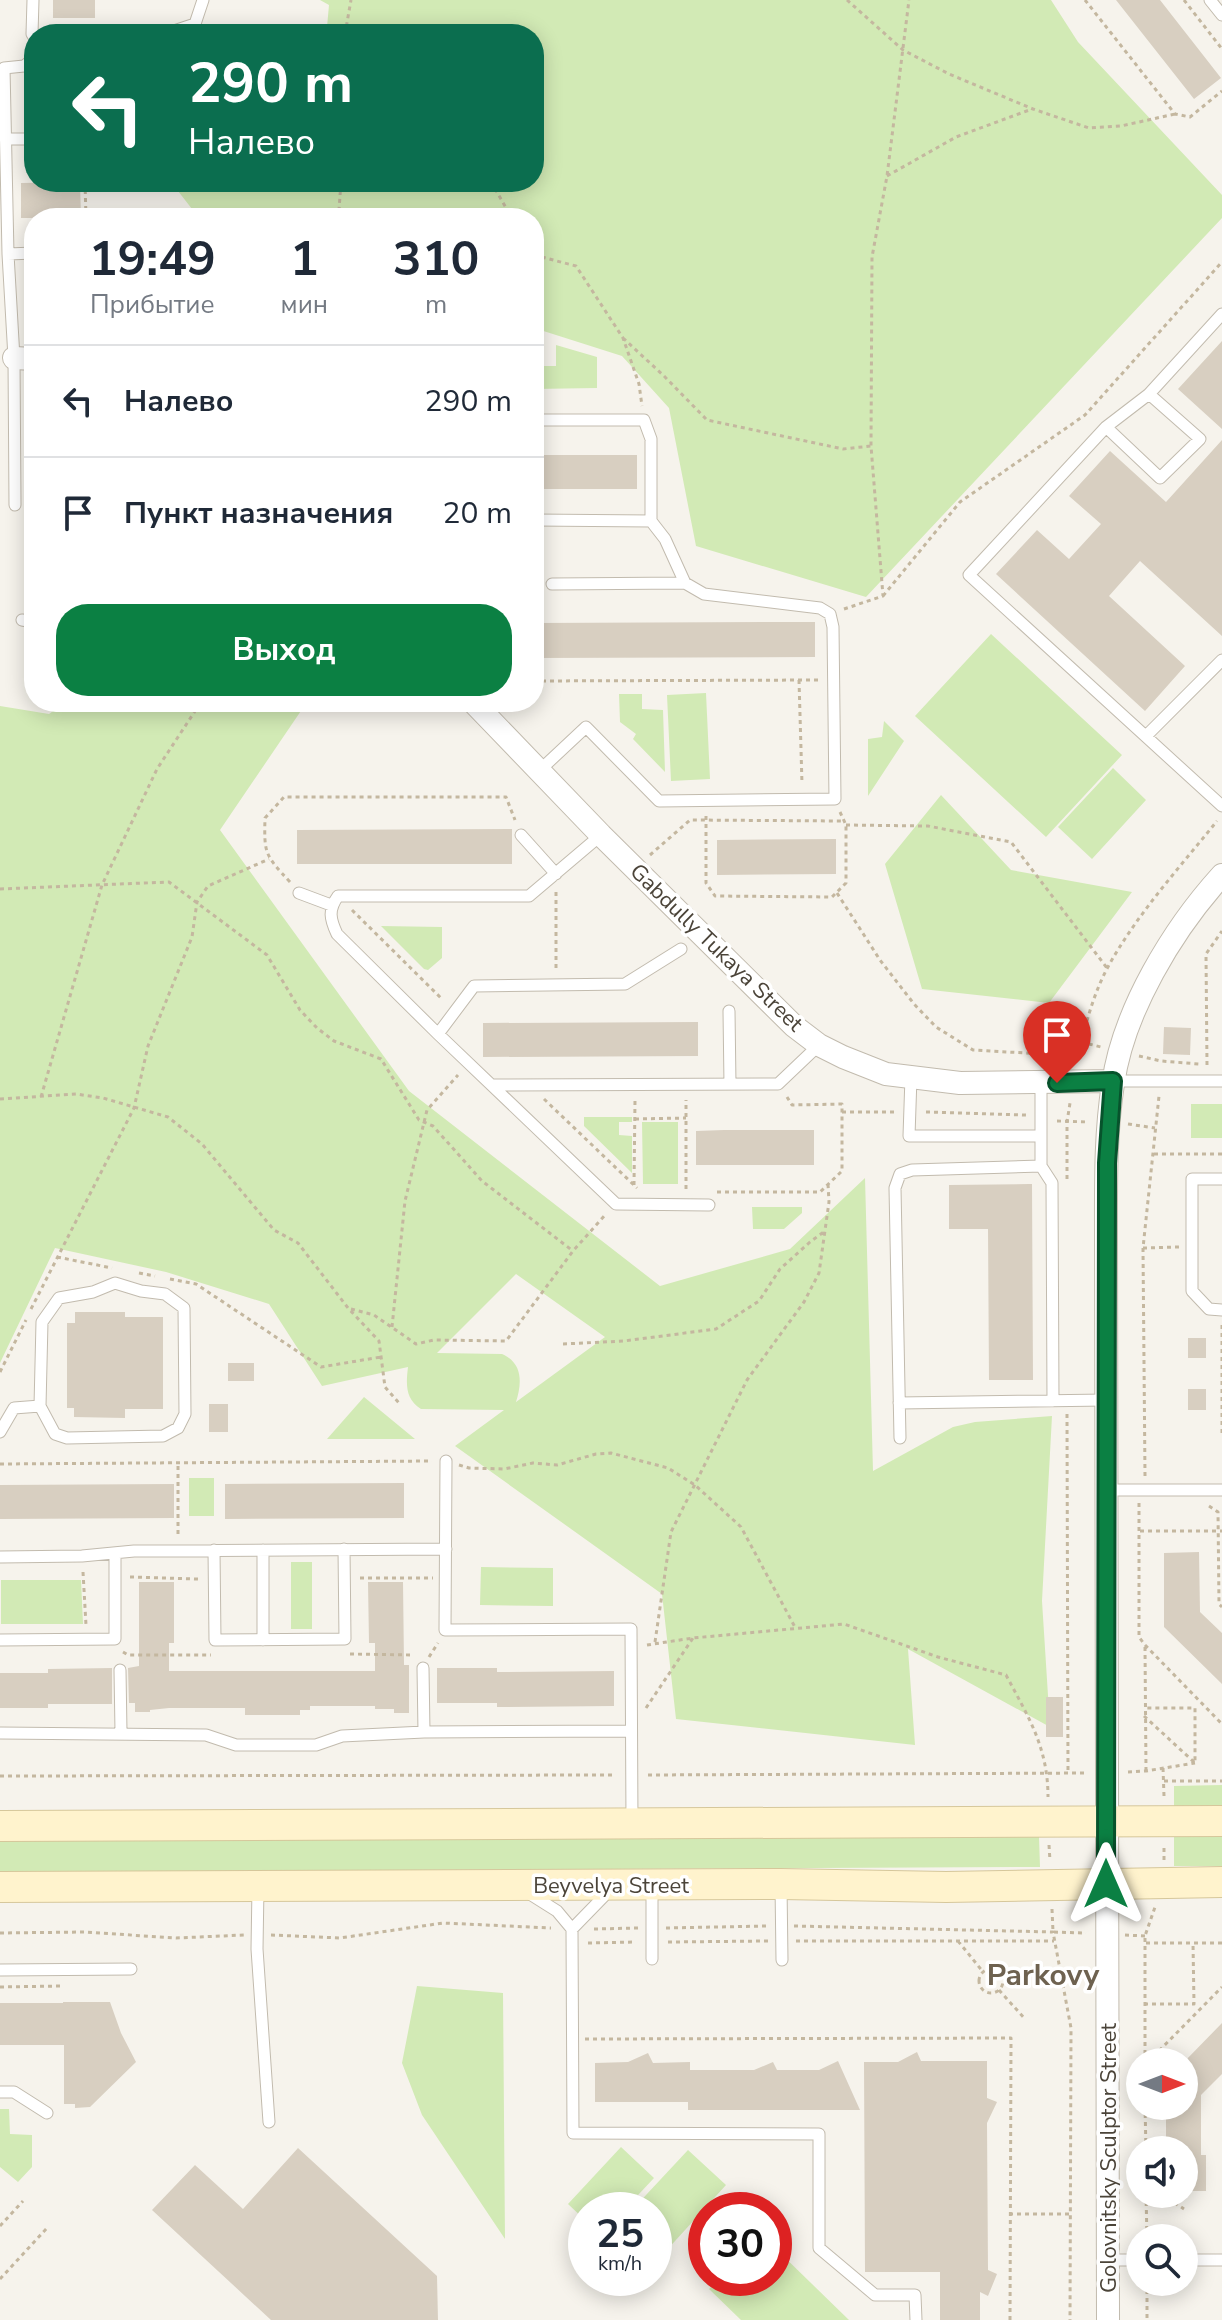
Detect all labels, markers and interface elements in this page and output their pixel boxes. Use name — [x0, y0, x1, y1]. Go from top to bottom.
text: 290 m — [188, 45, 353, 122]
icon: left — [56, 56, 160, 160]
text: Налево — [188, 118, 315, 167]
text: 19:49 — [89, 226, 216, 292]
text: 1 — [290, 226, 319, 292]
text: 310 — [393, 226, 479, 292]
text: Прибытие — [90, 287, 215, 322]
text: мин — [281, 287, 328, 322]
text: m — [425, 287, 447, 322]
icon: left — [56, 379, 100, 423]
text: Налево — [124, 381, 233, 422]
text: 290 m — [425, 381, 512, 422]
icon: arrive — [56, 491, 100, 535]
text: Пункт назначения — [124, 493, 393, 534]
text: 20 m — [443, 493, 512, 534]
button: Выход — [56, 604, 512, 696]
street label: Gabdully Tukaya Street — [623, 857, 810, 1039]
pin — [1023, 1001, 1091, 1083]
icon: arrive — [1035, 1013, 1079, 1057]
position arrow — [1064, 1842, 1148, 1926]
street label: Beyvelya Street — [533, 1871, 689, 1901]
district label: Parkovy — [987, 1955, 1100, 1996]
street label: Golovnitsky Sculptor Street — [1094, 2023, 1124, 2293]
north arrow — [1126, 2048, 1198, 2120]
map controls — [1126, 2048, 1198, 2296]
button: sound — [1126, 2136, 1198, 2208]
speed limit sign: 30 — [688, 2192, 792, 2296]
text: 25 — [596, 2207, 644, 2261]
button: search — [1126, 2224, 1198, 2296]
text: km/h — [598, 2250, 642, 2277]

